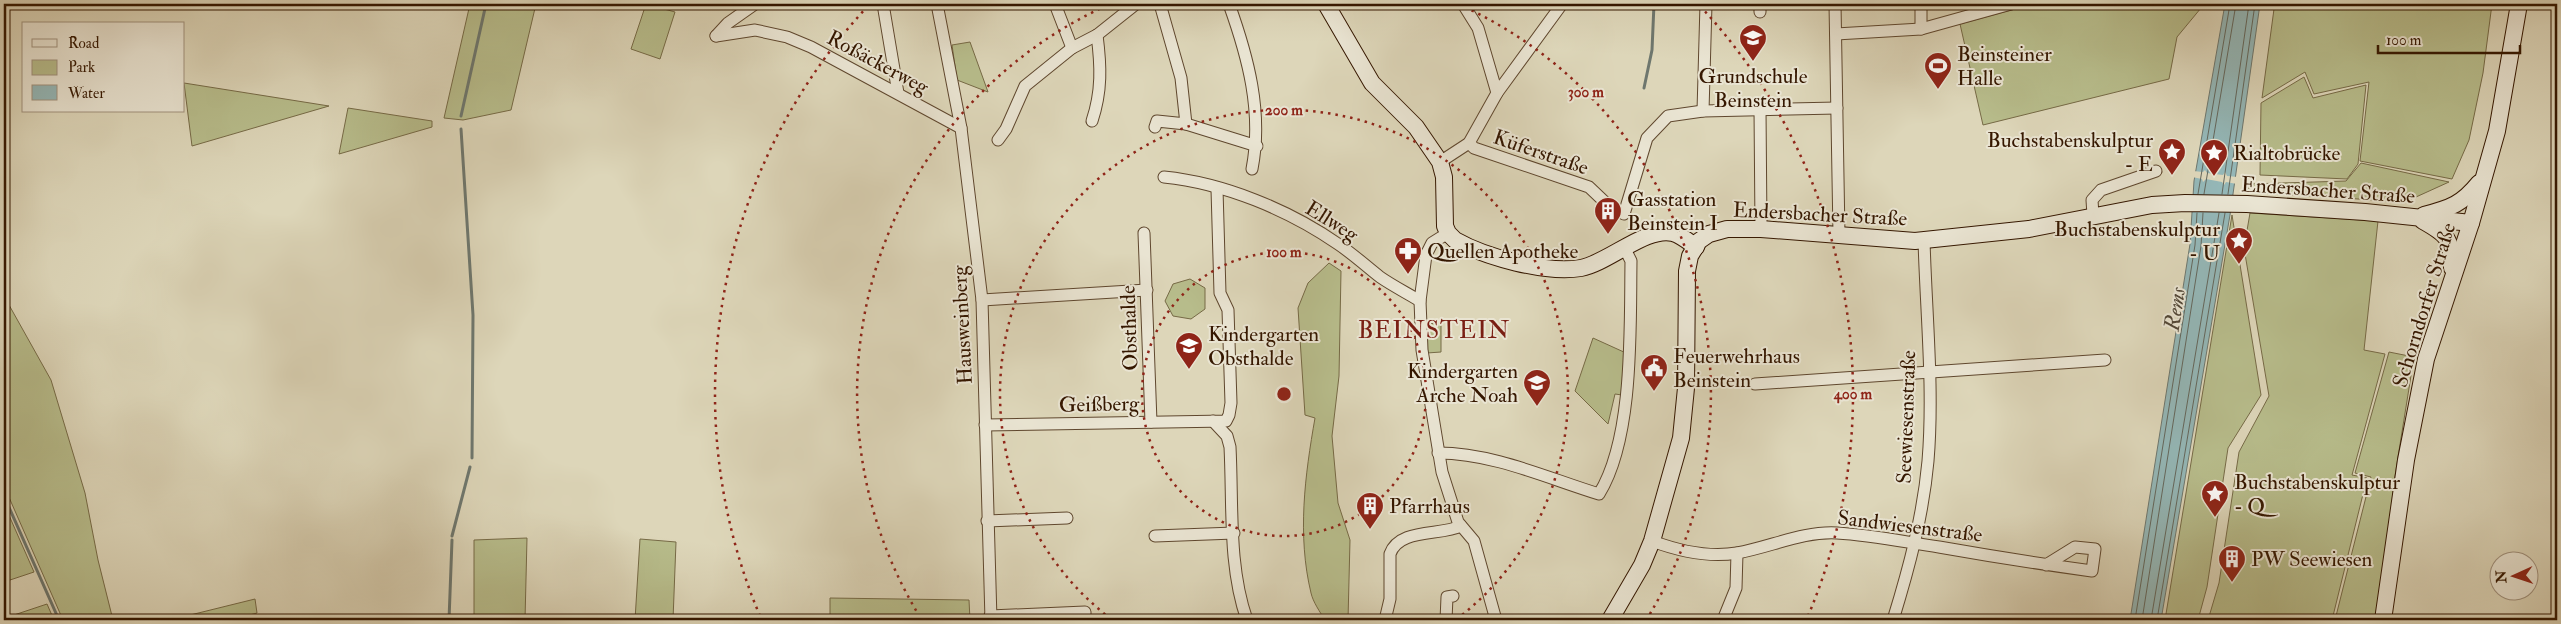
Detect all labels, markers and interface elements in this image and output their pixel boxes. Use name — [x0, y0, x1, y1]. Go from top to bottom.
legend — [22, 22, 185, 112]
scale bar — [2378, 22, 2521, 54]
school or university icon: Grundschule Beinstein — [1738, 23, 1768, 62]
street label: Roßäckerweg — [822, 24, 934, 101]
text: 100 m — [2386, 31, 2422, 50]
text: Road — [68, 34, 100, 53]
place label: Beinsteiner Halle — [1957, 41, 2052, 92]
sports icon: Beinsteiner Halle — [1923, 51, 1953, 90]
text: Park — [68, 58, 95, 77]
place label: Grundschule Beinstein — [1699, 63, 1808, 114]
text: 300 m — [1568, 83, 1604, 102]
text: Water — [67, 84, 105, 103]
text: 200 m — [1265, 101, 1303, 120]
street label: Küferstraße — [1490, 124, 1592, 181]
place label: Buchstabenskulptur - E — [1987, 127, 2153, 178]
place icon: Buchstabenskulptur - E — [2157, 137, 2187, 176]
place icon: Rialtobrücke — [2199, 138, 2229, 177]
place label: Rialtobrücke — [2233, 140, 2340, 167]
street label: Endersbacher Straße — [2240, 171, 2416, 210]
place label: Gasstation Beinstein I — [1627, 186, 1718, 237]
street label: Ellweg — [1300, 195, 1364, 248]
building icon: Gasstation Beinstein I — [1593, 196, 1623, 235]
street label: Endersbacher Straße — [1732, 196, 1908, 233]
place label: Buchstabenskulptur - U — [2054, 216, 2220, 267]
street label: Schorndorfer Straße — [2387, 219, 2462, 391]
place icon: Buchstabenskulptur - U — [2224, 226, 2254, 265]
pharmacy icon: Quellen Apotheke — [1393, 236, 1423, 275]
place label: Quellen Apotheke — [1427, 238, 1578, 265]
text: 100 m — [1266, 243, 1302, 262]
street label: Hausweinberg — [946, 264, 979, 385]
street label: Obsthalde — [1115, 285, 1144, 371]
water label: Rems — [2158, 285, 2192, 334]
district label: BEINSTEIN — [1358, 315, 1510, 346]
place label: Kindergarten Obsthalde — [1208, 321, 1319, 372]
school or university icon: Kindergarten Obsthalde — [1174, 331, 1204, 370]
place label: Feuerwehrhaus Beinstein — [1673, 343, 1800, 394]
street label: Seewiesenstraße — [1891, 349, 1922, 484]
public building icon: Feuerwehrhaus Beinstein — [1639, 353, 1669, 392]
place label: Kindergarten Arche Noah — [1407, 358, 1518, 409]
school or university icon: Kindergarten Arche Noah — [1522, 368, 1552, 407]
centre of rings — [1275, 385, 1293, 403]
text: 400 m — [1833, 385, 1872, 404]
street label: Geißberg — [1059, 390, 1140, 419]
place label: Buchstabenskulptur - Q — [2234, 469, 2400, 520]
place icon: Buchstabenskulptur - Q — [2200, 479, 2230, 518]
building icon: Pfarrhaus — [1355, 491, 1385, 530]
place label: Pfarrhaus — [1389, 493, 1470, 520]
street label: Sandwiesenstraße — [1836, 504, 1984, 549]
building icon: PW Seewiesen — [2217, 544, 2247, 583]
place label: PW Seewiesen — [2251, 546, 2372, 573]
north arrow — [2488, 552, 2538, 602]
text: N — [2493, 569, 2510, 584]

